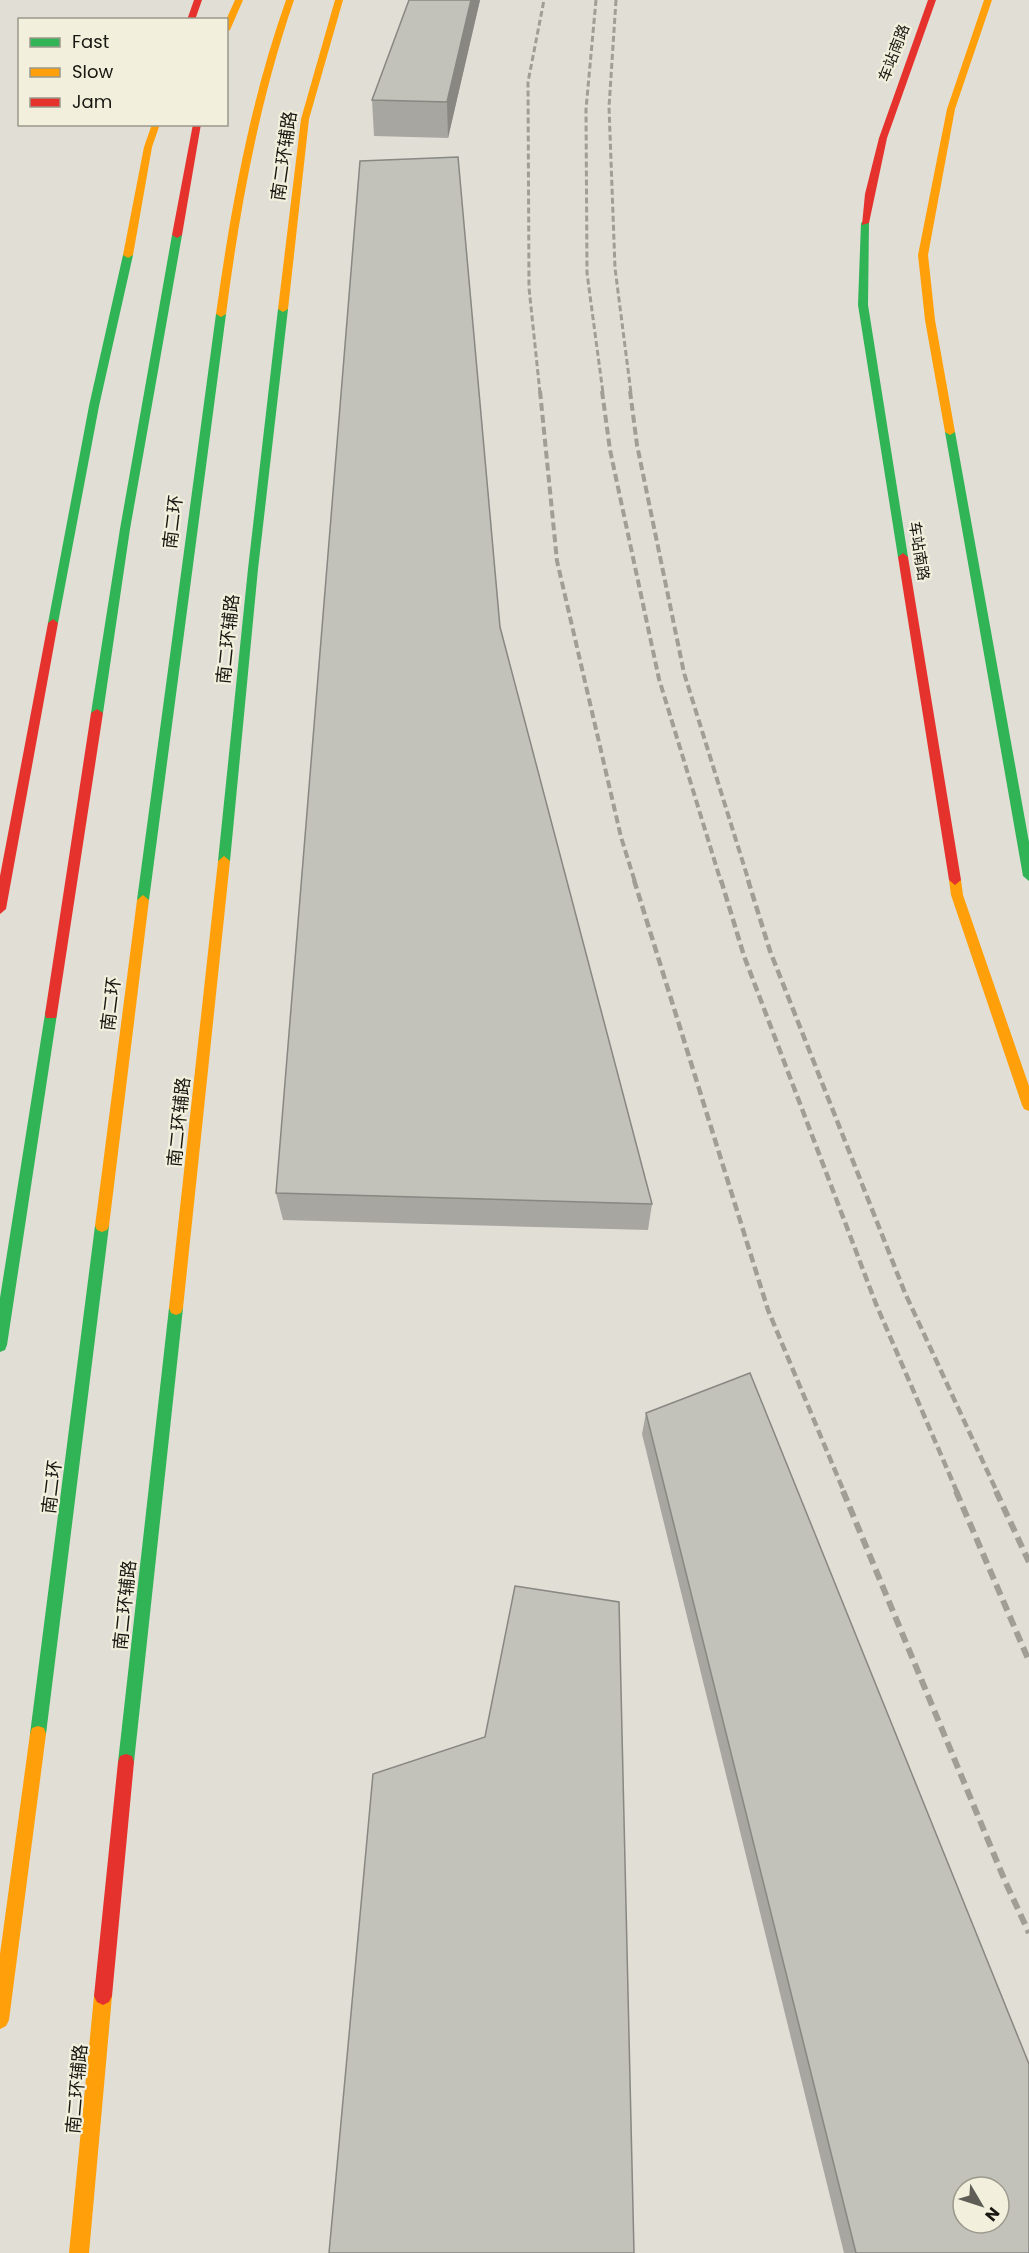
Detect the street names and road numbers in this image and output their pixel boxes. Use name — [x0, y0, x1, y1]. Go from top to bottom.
street label: 车站南路 — [873, 21, 914, 85]
street label: 南二环辅路 — [265, 110, 302, 202]
street label: 南二环 — [157, 494, 188, 550]
street label: 车站南路 — [904, 520, 935, 582]
street label: 南二环辅路 — [210, 593, 245, 685]
street label: 南二环 — [95, 976, 126, 1032]
street label: 南二环辅路 — [161, 1076, 196, 1168]
street label: 南二环 — [36, 1459, 67, 1515]
street label: 南二环辅路 — [107, 1559, 142, 1651]
street label: 南二环辅路 — [60, 2043, 93, 2135]

